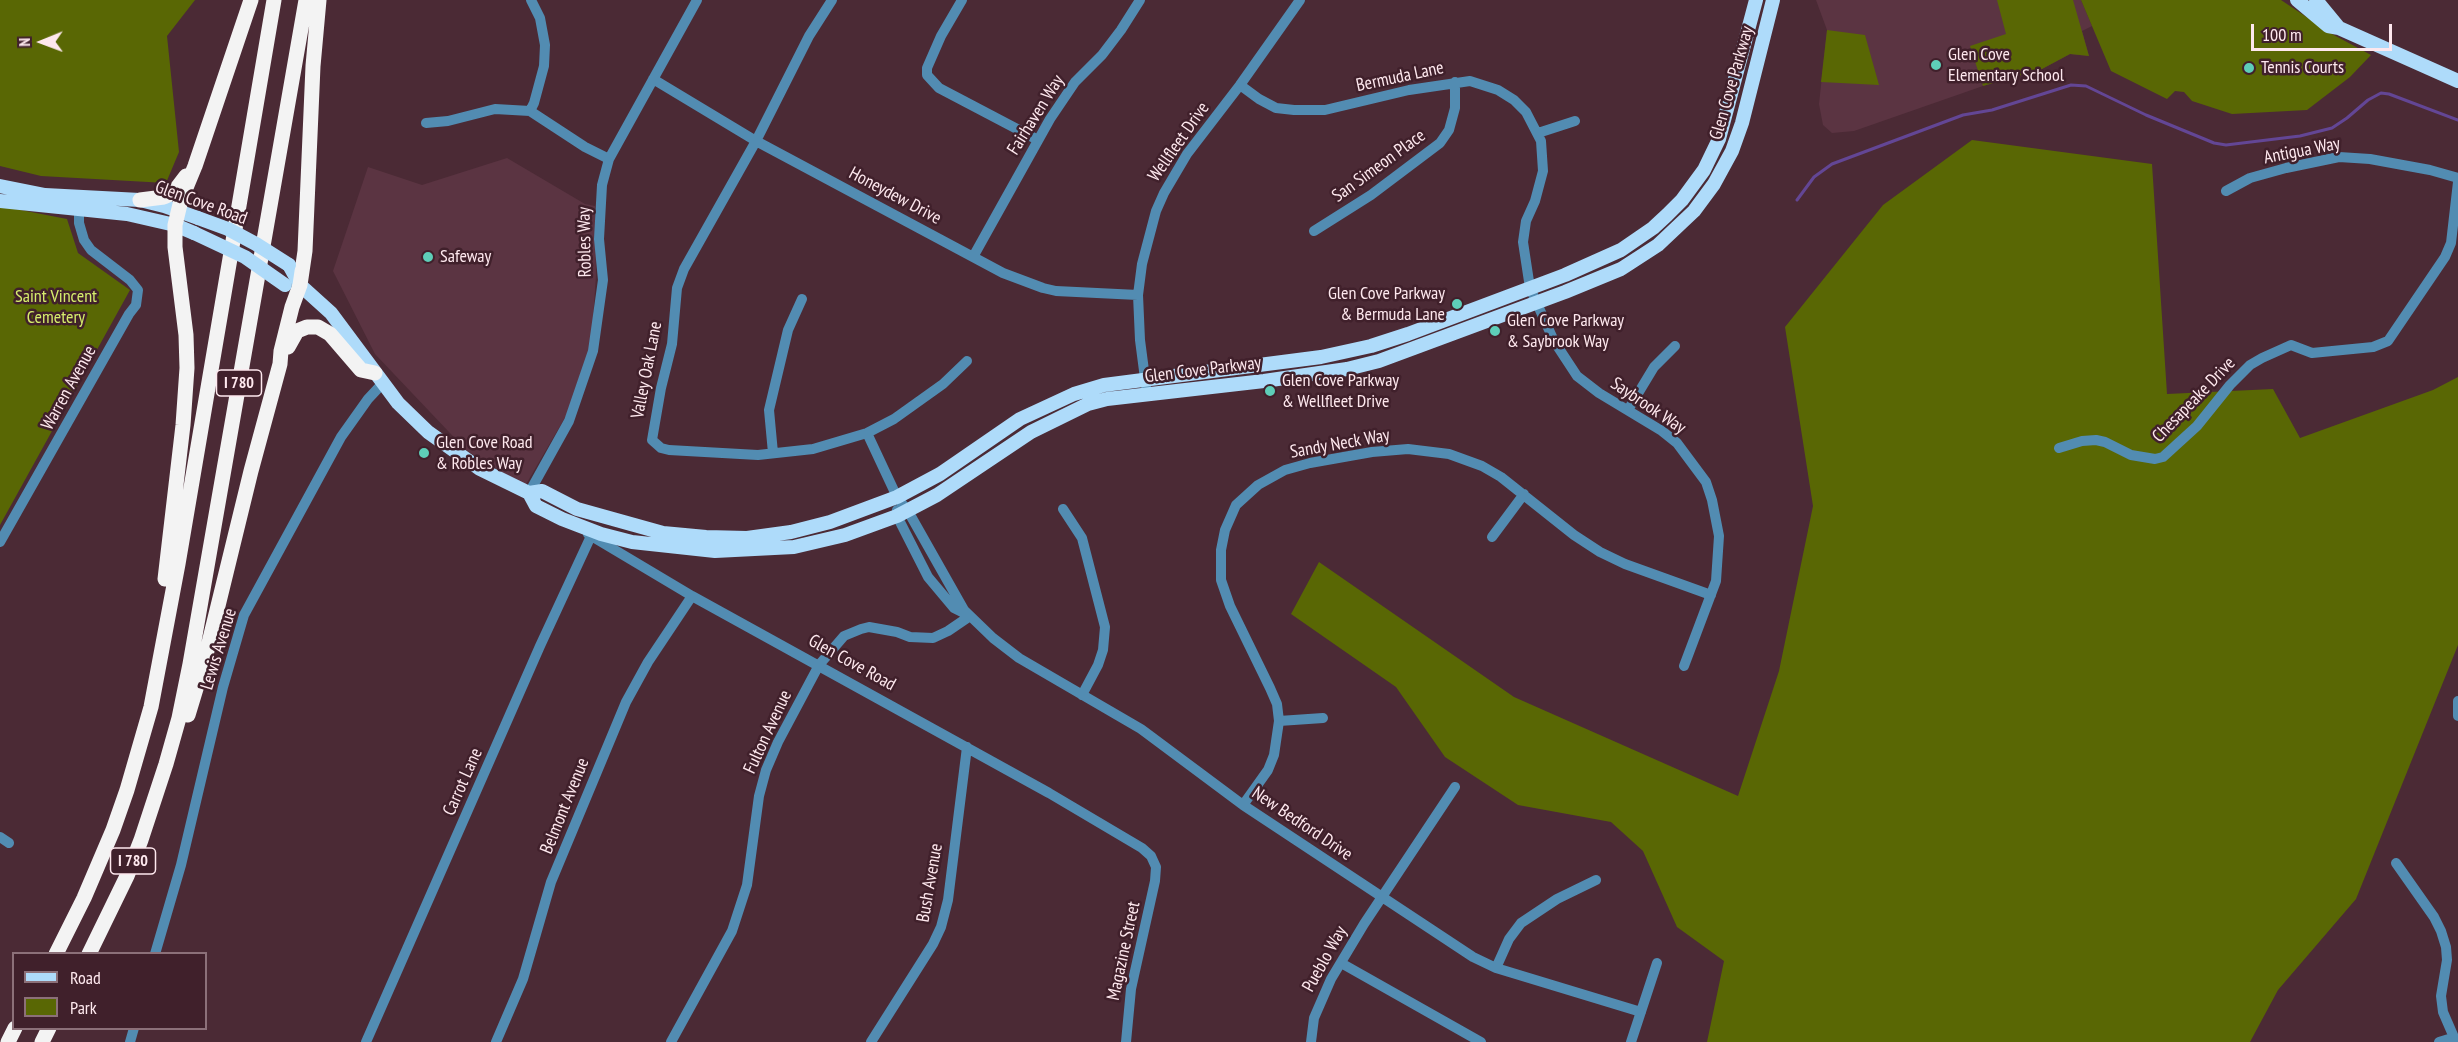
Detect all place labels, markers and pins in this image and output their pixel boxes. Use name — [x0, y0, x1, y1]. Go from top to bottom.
place label: Glen Cove Elementary School — [1948, 44, 2064, 86]
place label: Tennis Courts — [2261, 57, 2344, 79]
marker: Glen Cove Elementary School — [1929, 58, 1943, 72]
marker: Tennis Courts — [2242, 61, 2256, 75]
place label: Safeway — [440, 246, 491, 268]
marker: Safeway — [421, 250, 435, 264]
place label: Glen Cove Parkway & Bermuda Lane — [1328, 283, 1445, 326]
marker: Glen Cove Parkway & Bermuda Lane — [1450, 297, 1464, 311]
place label: Glen Cove Parkway & Saybrook Way — [1507, 310, 1624, 352]
marker: Glen Cove Parkway & Saybrook Way — [1488, 324, 1502, 338]
place label: Glen Cove Parkway & Wellfleet Drive — [1282, 370, 1399, 412]
marker: Glen Cove Parkway & Wellfleet Drive — [1263, 384, 1277, 398]
place label: Glen Cove Road & Robles Way — [436, 432, 532, 474]
marker: Glen Cove Road & Robles Way — [417, 446, 431, 460]

